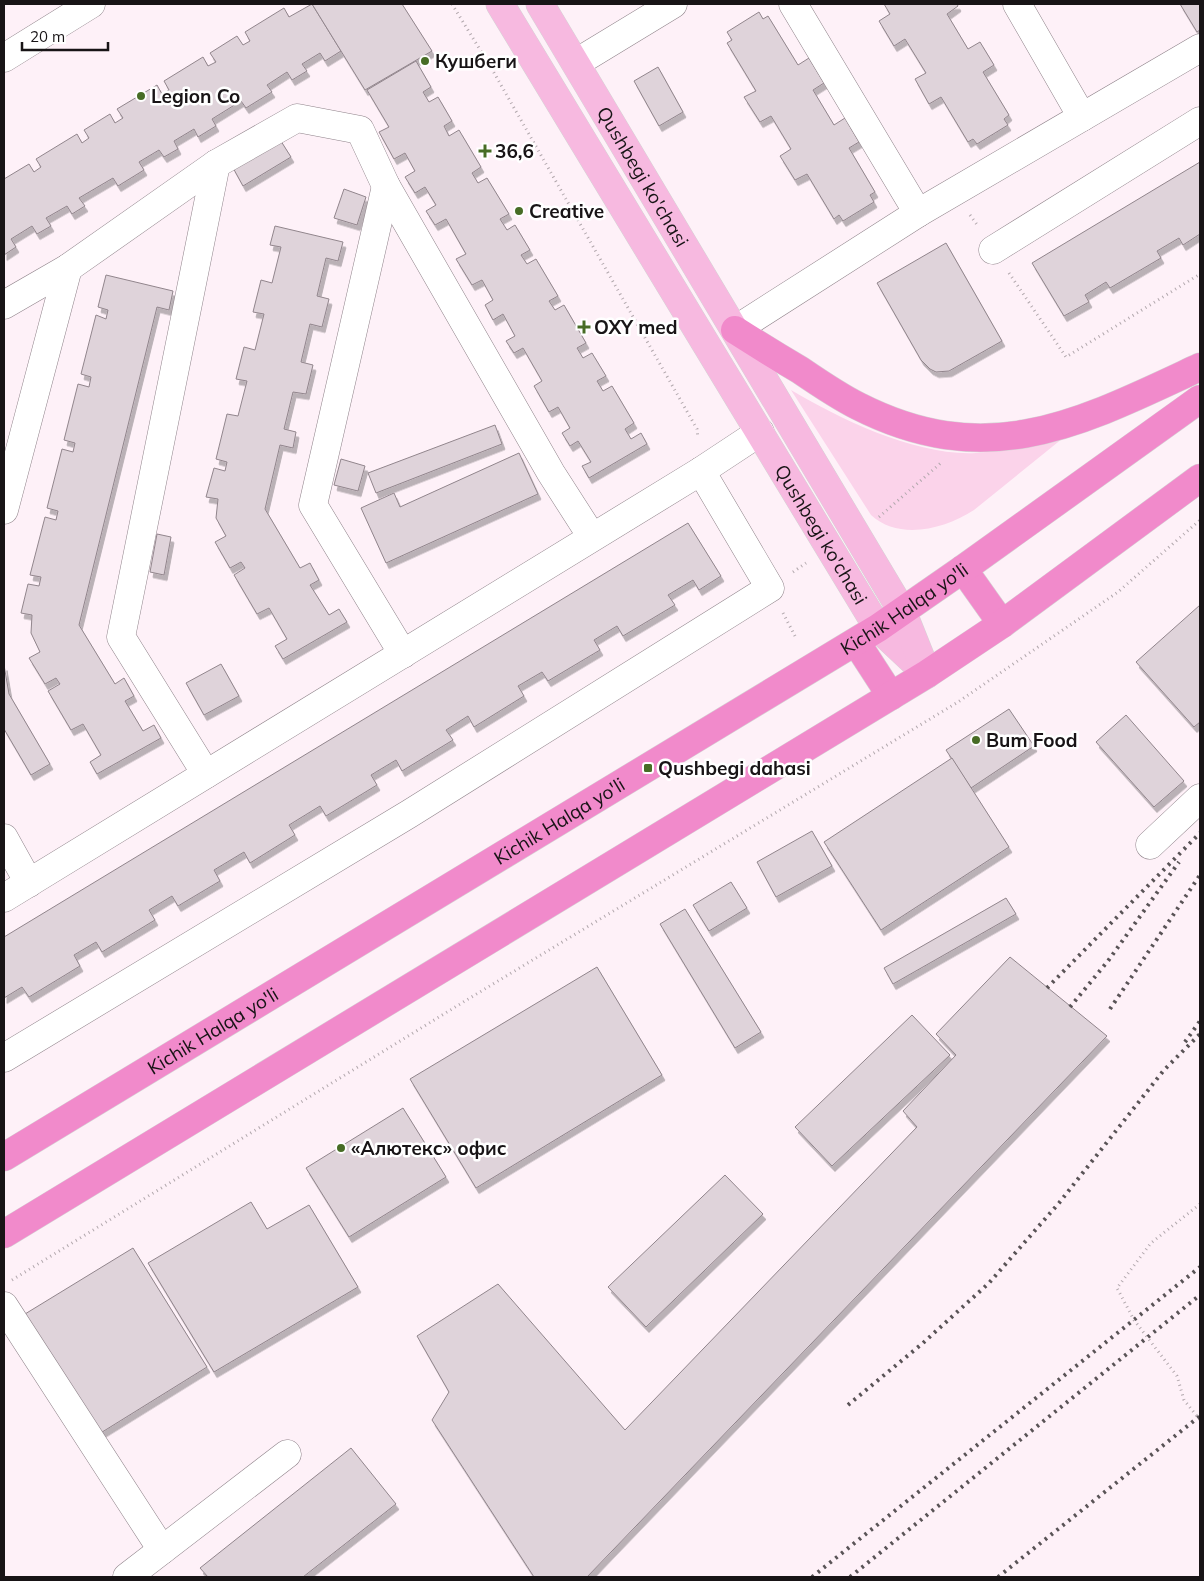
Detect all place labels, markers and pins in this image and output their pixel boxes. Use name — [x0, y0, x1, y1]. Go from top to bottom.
place label: Кушбеги — [435, 49, 517, 73]
marker: Кушбеги — [419, 55, 431, 67]
place label: Legion Co — [151, 84, 240, 108]
marker: Legion Co — [135, 90, 147, 102]
place label: 36,6 — [495, 139, 534, 163]
marker: 36,6 — [479, 145, 491, 157]
place label: Creative — [529, 199, 604, 223]
marker: Creative — [513, 205, 525, 217]
place label: OXY med — [594, 315, 678, 339]
marker: OXY med — [578, 321, 590, 333]
place label: Bum Food — [986, 728, 1078, 752]
marker: Bum Food — [970, 734, 982, 746]
place label: Qushbegi dahasi — [658, 756, 811, 780]
marker: Qushbegi dahasi — [642, 762, 654, 774]
place label: «Алютекс» офис — [351, 1136, 507, 1160]
marker: «Алютекс» офис — [335, 1142, 347, 1154]

